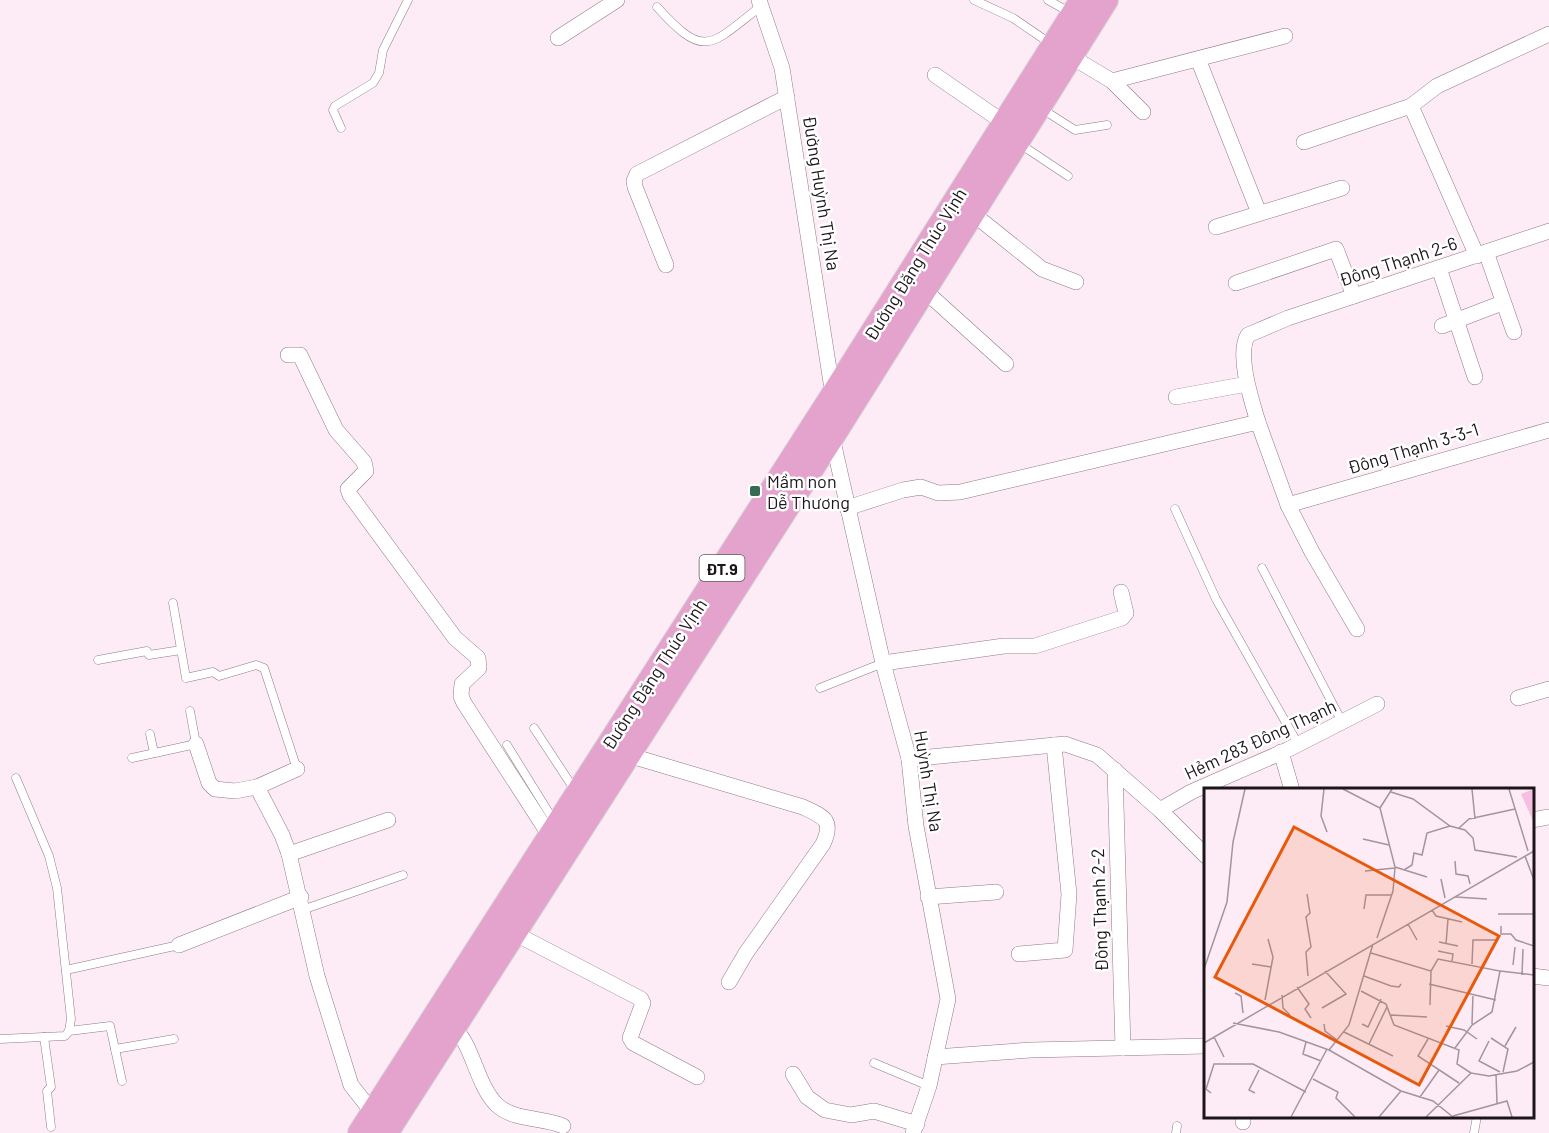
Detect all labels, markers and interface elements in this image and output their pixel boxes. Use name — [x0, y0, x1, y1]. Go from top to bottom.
street label: Đường Huỳnh Thị Na — [799, 114, 845, 272]
street label: Đường Đặng Thúc Vịnh — [859, 184, 971, 344]
street label: Đông Thạnh 2-6 — [1336, 232, 1460, 290]
street label: Đông Thạnh 3-3-1 — [1345, 418, 1481, 478]
place label: Mầm non Dễ Thương — [767, 470, 850, 513]
marker: Mầm non Dễ Thương — [748, 484, 762, 498]
road number: ĐT.9 — [700, 555, 744, 581]
street label: Đường Đặng Thúc Vịnh — [597, 594, 711, 754]
street label: Hẻm 283 Đông Thạnh — [1181, 694, 1339, 784]
street label: Huỳnh Thị Na — [910, 729, 948, 833]
inset map — [1204, 788, 1534, 1118]
street label: Đông Thạnh 2-2 — [1086, 848, 1112, 972]

